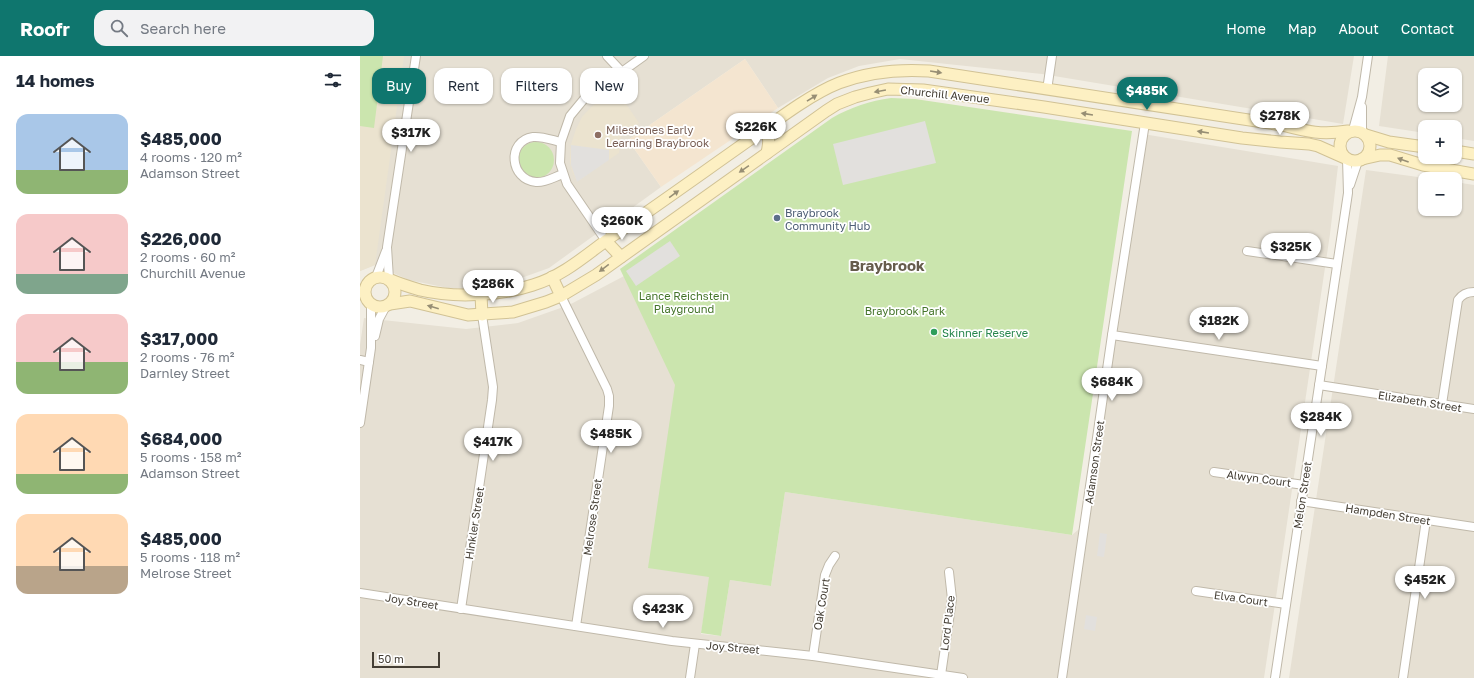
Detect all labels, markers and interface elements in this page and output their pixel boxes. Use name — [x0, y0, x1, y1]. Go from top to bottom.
search box — [94, 10, 374, 46]
text: Roofr — [20, 17, 70, 40]
icon: search — [108, 17, 130, 39]
text: Search here — [140, 19, 226, 37]
text: Home — [1226, 20, 1266, 37]
text: Map — [1288, 20, 1316, 37]
text: About — [1338, 20, 1379, 37]
text: Contact — [1401, 20, 1454, 37]
chip: Buy — [372, 68, 426, 104]
chip: Rent — [434, 68, 493, 104]
chip: Filters — [501, 68, 572, 104]
chip: New — [580, 68, 638, 104]
map controls — [1418, 68, 1462, 216]
button: layers — [1418, 68, 1462, 112]
icon: filters — [322, 69, 344, 91]
one-way arrow — [930, 69, 942, 75]
text: 14 homes — [16, 70, 95, 91]
pin: $485K — [1119, 77, 1175, 111]
text: $485K — [1126, 82, 1168, 98]
street label: Churchill Avenue — [900, 83, 990, 105]
one-way arrow — [874, 88, 886, 94]
one-way arrow — [806, 94, 817, 102]
pin: $278K — [1252, 102, 1308, 136]
text: $278K — [1259, 107, 1301, 123]
one-way arrow — [1081, 111, 1093, 117]
pin: $226K — [728, 113, 784, 147]
text: $226K — [735, 118, 777, 134]
pin: $317K — [383, 119, 439, 153]
button: + — [1418, 120, 1462, 164]
place label: Milestones Early Learning Braybrook — [606, 123, 709, 149]
text: $317K — [391, 124, 431, 140]
text: $485,000 — [140, 128, 222, 149]
one-way arrow — [1197, 129, 1210, 135]
icon: home — [48, 130, 96, 178]
marker: Milestones Early Learning Braybrook — [593, 130, 603, 140]
text: 4 rooms · 120 m² — [140, 149, 242, 165]
one-way arrow — [1397, 156, 1409, 162]
text: Adamson Street — [140, 165, 240, 181]
one-way arrow — [739, 165, 750, 173]
button: − — [1418, 172, 1462, 216]
one-way arrow — [668, 190, 679, 198]
place label: Braybrook Community Hub — [785, 206, 870, 232]
pin: $260K — [594, 207, 650, 241]
text: $260K — [601, 212, 643, 228]
marker: Braybrook Community Hub — [772, 213, 782, 223]
text: $226,000 — [140, 228, 222, 249]
icon: home — [48, 230, 96, 278]
pin: $325K — [1263, 233, 1319, 267]
text: $325K — [1270, 238, 1312, 254]
text: 2 rooms · 60 m² — [140, 249, 236, 265]
district label: Braybrook — [849, 256, 925, 274]
one-way arrow — [599, 264, 610, 273]
text: Churchill Avenue — [140, 265, 246, 281]
pin: $286K — [465, 270, 521, 304]
text: $286K — [472, 275, 514, 291]
park label: Lance Reichstein Playground — [639, 289, 729, 315]
one-way arrow — [427, 303, 439, 309]
park label: Braybrook Park — [865, 304, 945, 317]
pin: $182K — [1191, 307, 1247, 341]
text: $182K — [1198, 312, 1240, 328]
place label: Skinner Reserve — [942, 326, 1028, 339]
marker: Skinner Reserve — [929, 327, 939, 337]
text: $317,000 — [140, 328, 218, 349]
icon: home — [48, 330, 96, 378]
text: 2 rooms · 76 m² — [140, 349, 234, 365]
text: Darnley Street — [140, 365, 230, 381]
pin: $684K — [1084, 368, 1140, 402]
text: $684K — [1091, 373, 1133, 389]
street label: Elizabeth Street — [1377, 388, 1463, 414]
pin: $284K — [1293, 403, 1349, 437]
text: $284K — [1300, 408, 1342, 424]
street label: Adamson Street — [1082, 419, 1106, 505]
pin: $485K — [583, 420, 639, 454]
text: $485K — [590, 425, 632, 441]
text: $684,000 — [140, 428, 222, 449]
pin: $417K — [465, 428, 521, 462]
icon: home — [48, 430, 96, 478]
text: $417K — [473, 433, 513, 449]
text: 5 rooms · 158 m² — [140, 449, 241, 465]
street label: Melon Street — [1290, 460, 1314, 530]
text: Adamson Street — [140, 465, 240, 481]
street label: Alwyn Court — [1226, 467, 1292, 489]
street label: Melrose Street — [580, 478, 604, 556]
street label: Hinkler Street — [462, 486, 486, 560]
street label: Hampden Street — [1344, 501, 1432, 527]
text: $485,000 — [140, 528, 222, 549]
icon: home — [48, 530, 96, 578]
text: 5 rooms · 118 m² — [140, 549, 240, 565]
text: Melrose Street — [140, 565, 232, 581]
pin: $452K — [1397, 566, 1453, 600]
text: $452K — [1404, 571, 1446, 587]
street label: Oak Court — [810, 577, 832, 631]
street label: Elva Court — [1213, 588, 1269, 608]
street label: Joy Street — [384, 590, 440, 612]
pin: $423K — [635, 595, 691, 629]
street label: Lord Place — [937, 595, 957, 651]
text: $423K — [642, 600, 684, 616]
street label: Joy Street — [706, 638, 760, 656]
scale bar — [372, 650, 440, 669]
text: 50 m — [378, 652, 404, 665]

